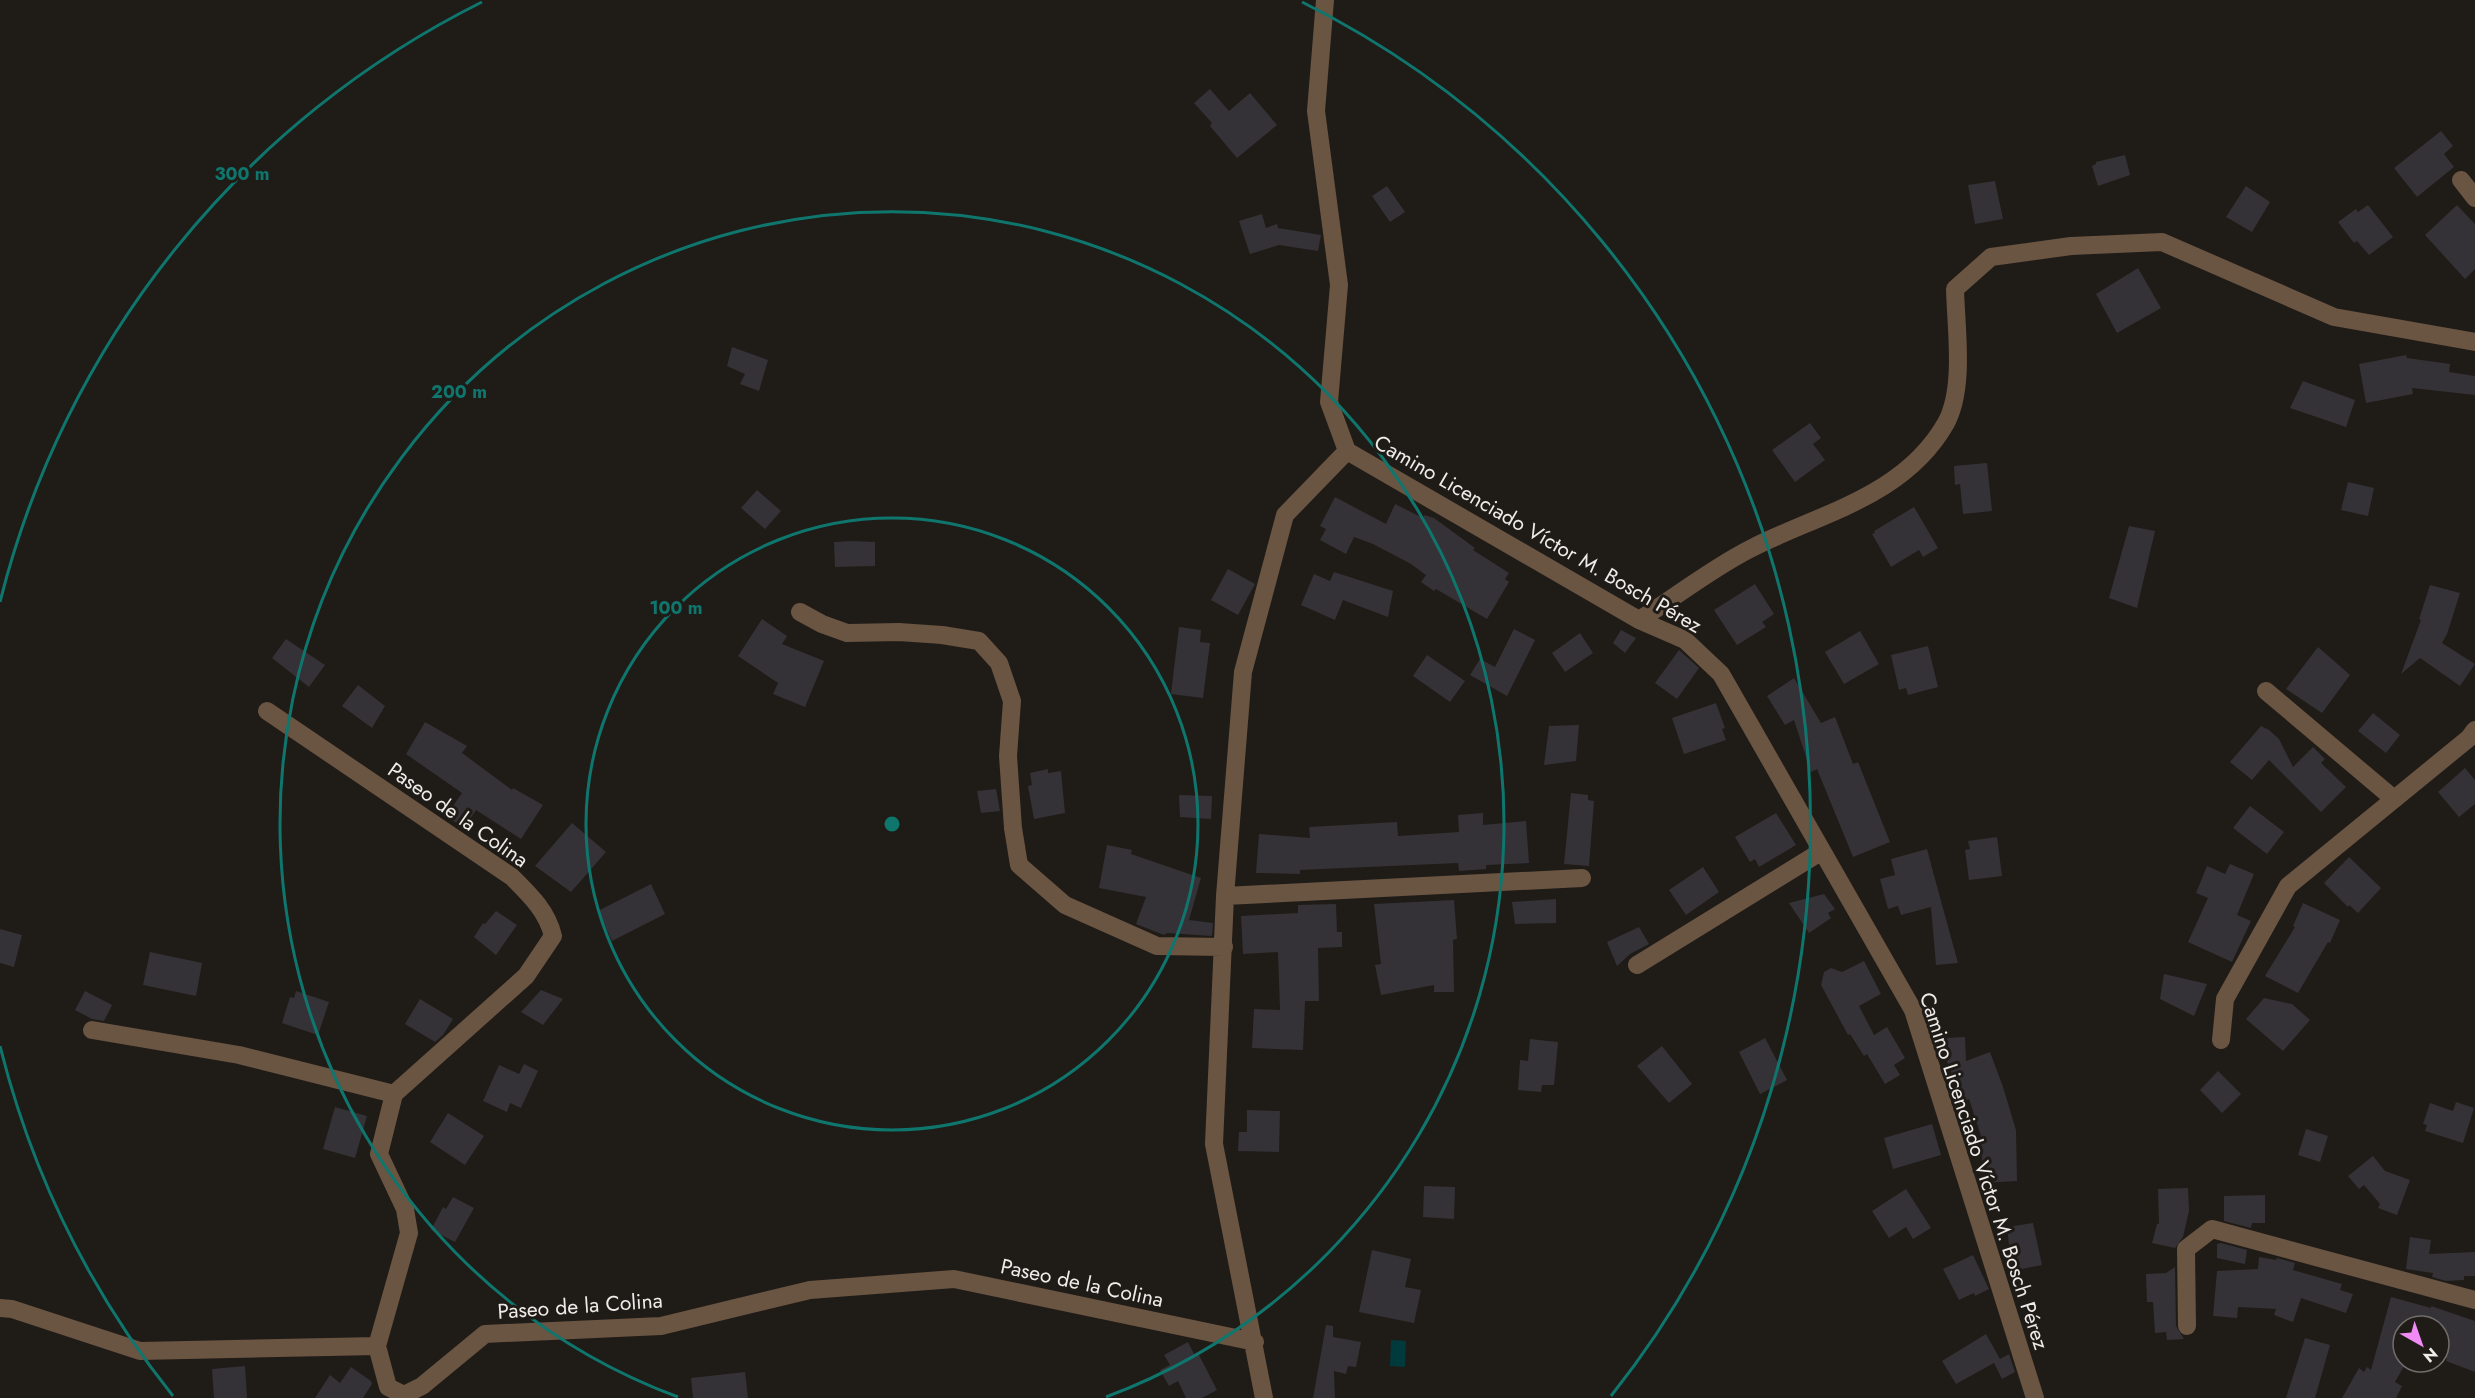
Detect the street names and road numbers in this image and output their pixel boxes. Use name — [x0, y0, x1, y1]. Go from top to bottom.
street label: Camino Licenciado Víctor M. Bosch Pérez — [1369, 428, 1708, 641]
street label: Paseo de la Colina — [382, 755, 534, 875]
street label: Camino Licenciado Víctor M. Bosch Pérez — [1912, 989, 2056, 1354]
street label: Paseo de la Colina — [998, 1251, 1166, 1315]
street label: Paseo de la Colina — [496, 1285, 664, 1327]

